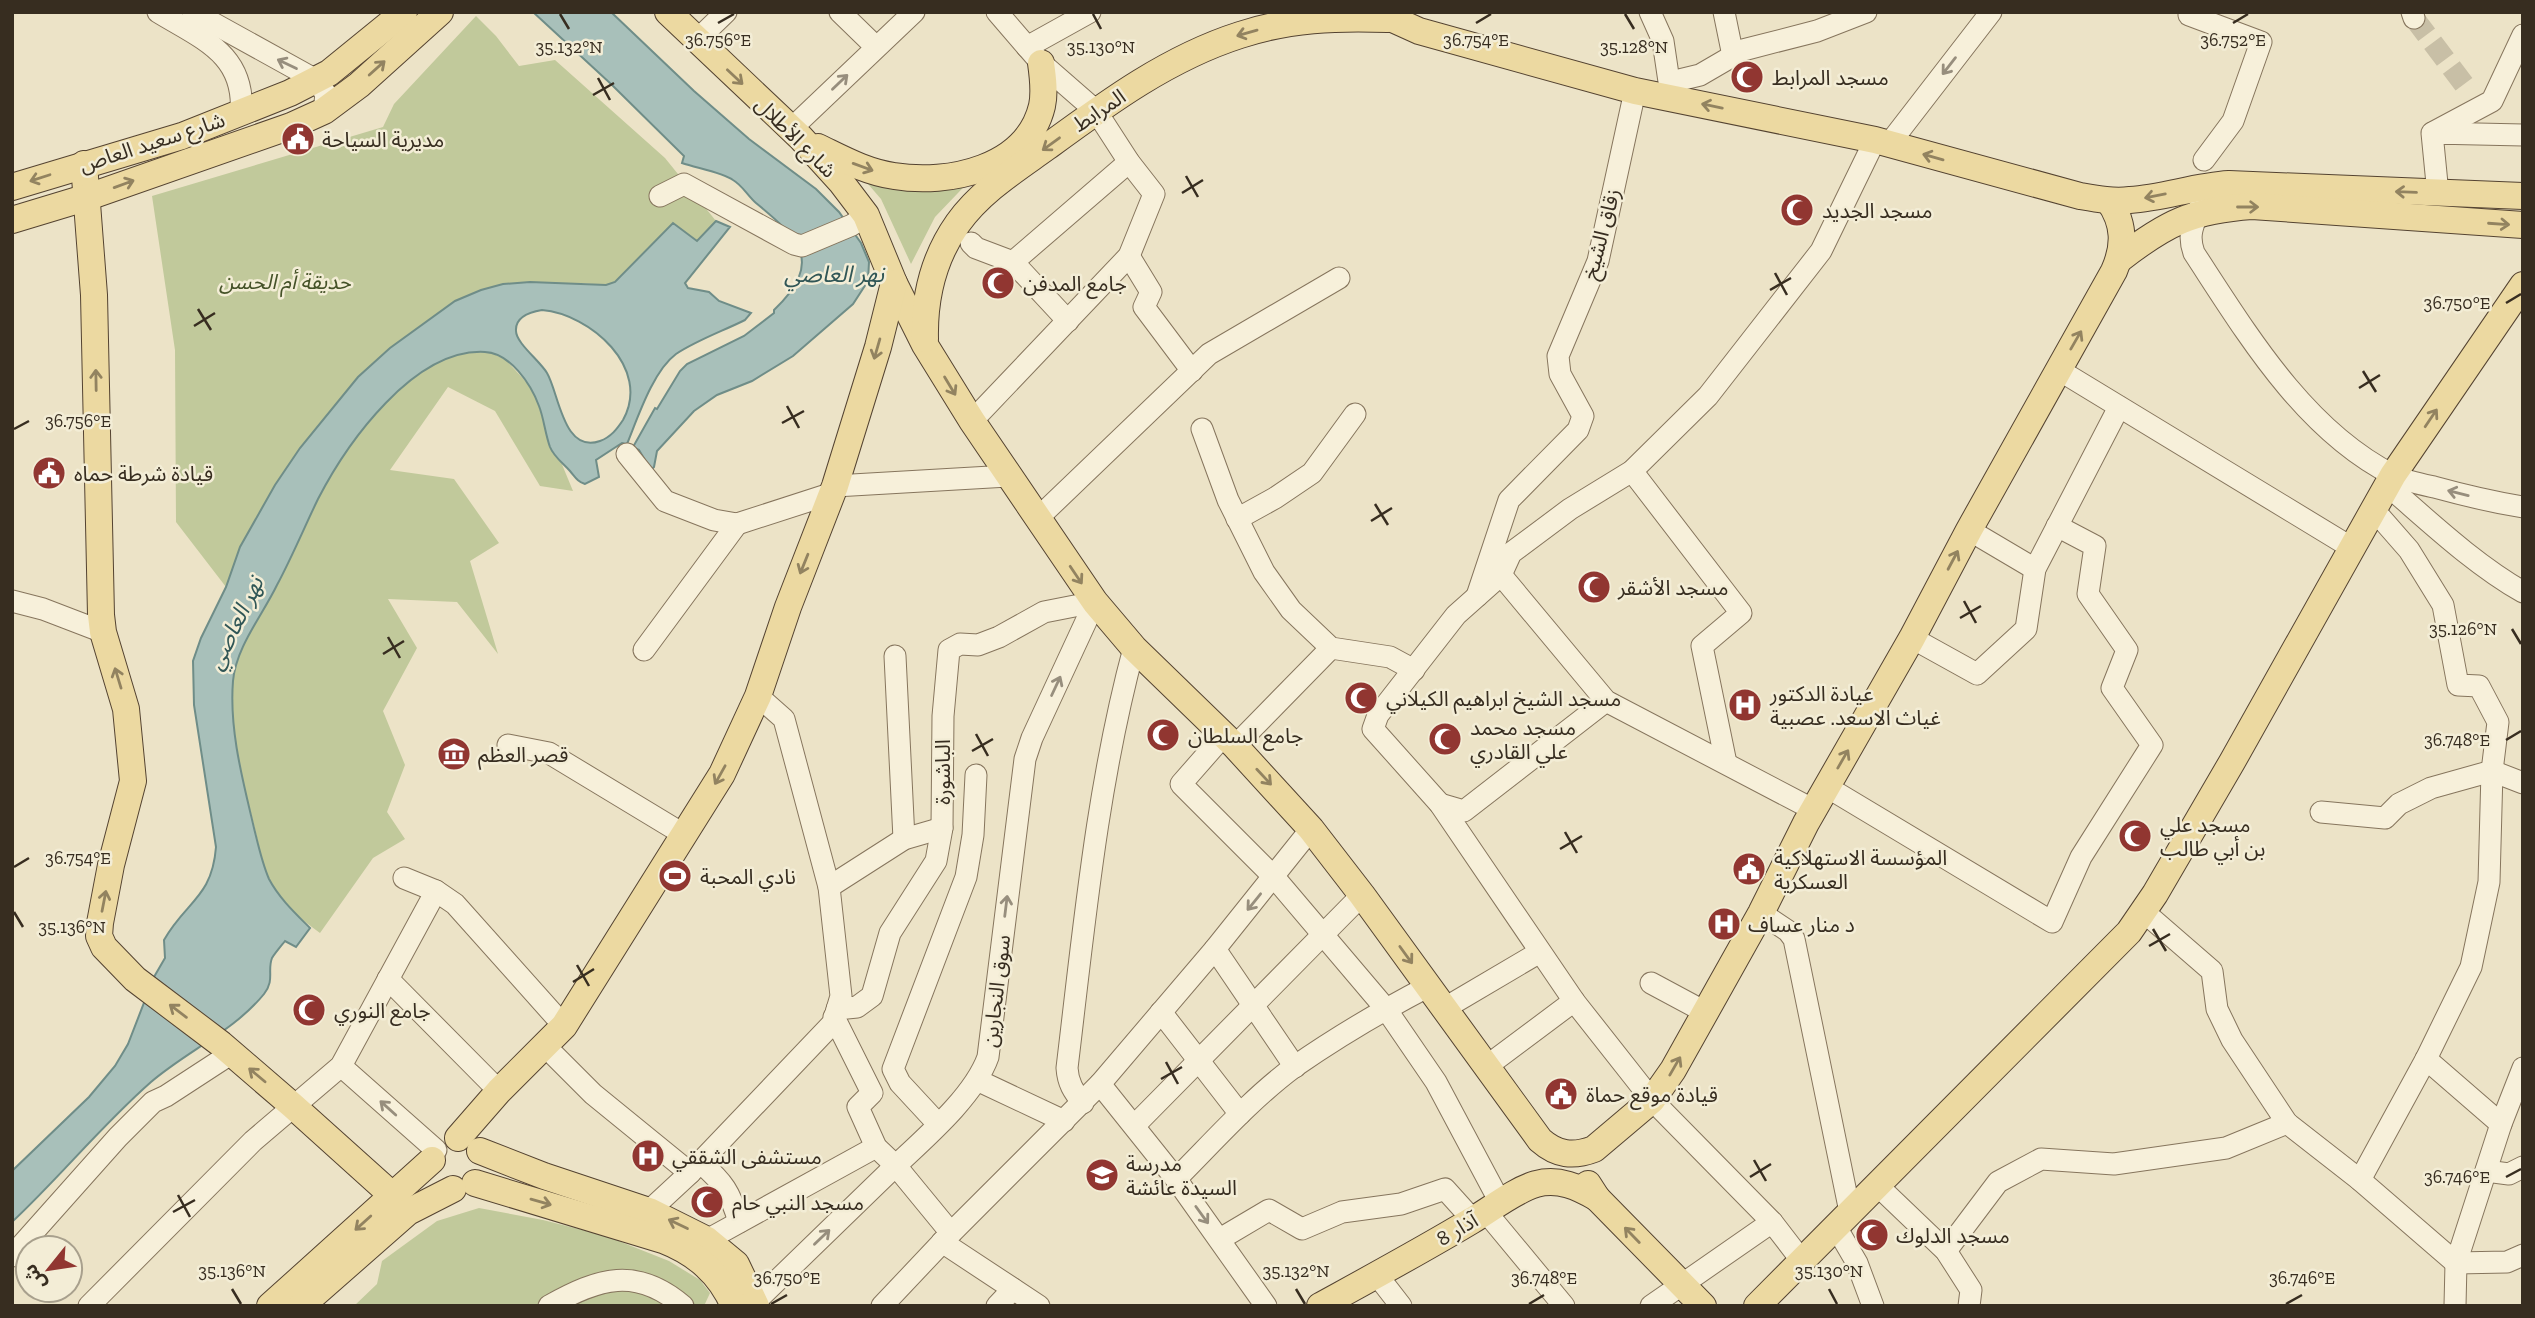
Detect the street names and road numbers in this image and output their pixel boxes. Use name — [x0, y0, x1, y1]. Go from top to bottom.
street label: المرابط — [1068, 83, 1130, 137]
street label: شارع الأطلال — [748, 91, 842, 185]
street label: شارع سعيد العاص — [76, 107, 229, 180]
street label: زقاق الشيخ — [1577, 186, 1628, 283]
street label: الباشورة — [930, 739, 955, 805]
street label: سوق النجارين — [977, 933, 1015, 1049]
street label: 8 آذار — [1432, 1207, 1483, 1251]

